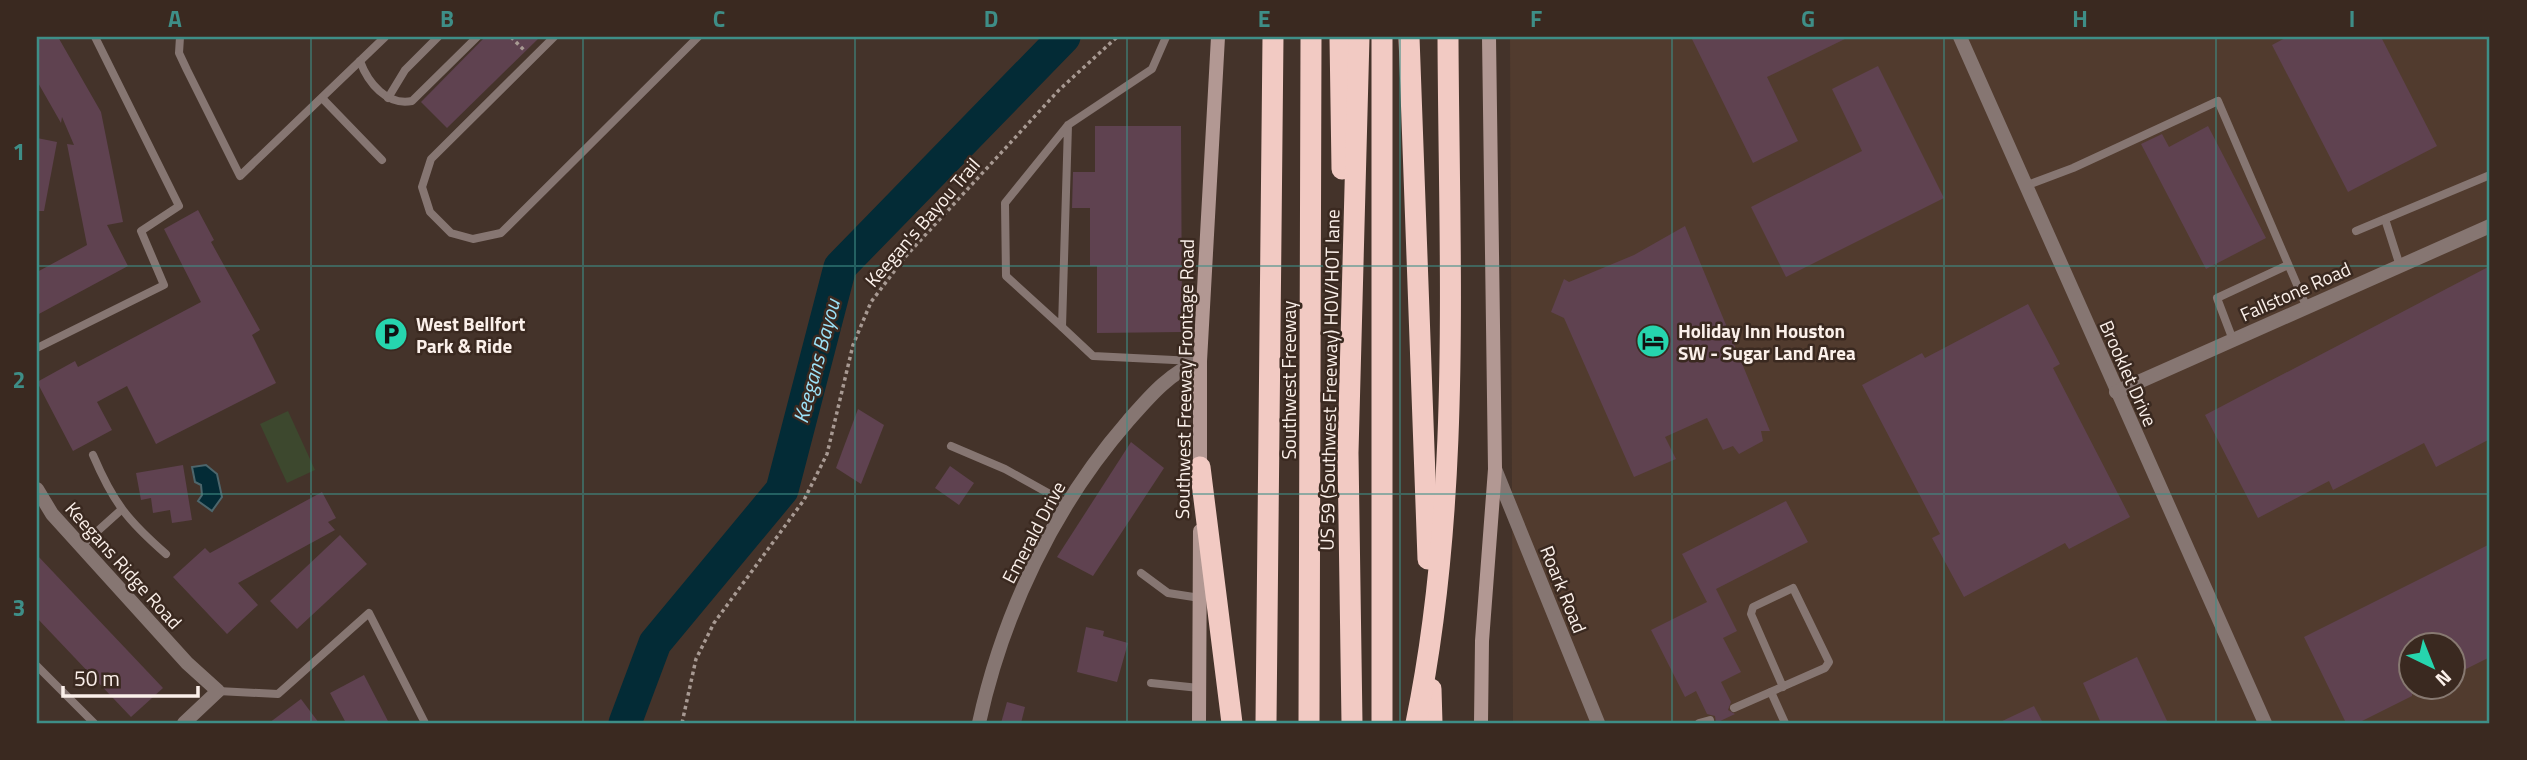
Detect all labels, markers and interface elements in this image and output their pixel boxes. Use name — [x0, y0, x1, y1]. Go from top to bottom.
text: A — [168, 1, 182, 36]
text: B — [440, 1, 454, 36]
text: C — [713, 1, 725, 36]
text: D — [984, 1, 998, 36]
text: E — [1258, 1, 1270, 36]
text: F — [1530, 1, 1542, 36]
text: G — [1801, 1, 1815, 36]
text: H — [2072, 1, 2088, 36]
text: I — [2349, 1, 2355, 36]
text: 1 — [13, 134, 25, 169]
street label: Keegan's Bayou Trail — [857, 151, 987, 293]
street label: US 59 (Southwest Freeway) HOV/HOT lane — [1312, 209, 1346, 551]
street label: Southwest Freeway Frontage Road — [1167, 239, 1201, 519]
street label: Fallstone Road — [2235, 254, 2355, 328]
water label: Keegans Bayou — [784, 294, 848, 426]
street label: Southwest Freeway — [1274, 301, 1303, 459]
place label: West Bellfort Park & Ride — [416, 309, 525, 360]
parking icon: West Bellfort Park & Ride — [372, 315, 410, 353]
street label: Brooklet Drive — [2093, 315, 2165, 431]
place label: Holiday Inn Houston SW - Sugar Land Area — [1678, 316, 1856, 367]
hotel icon: Holiday Inn Houston SW - Sugar Land Area — [1634, 322, 1672, 360]
text: 2 — [13, 362, 25, 397]
street label: Emerald Drive — [994, 476, 1072, 588]
street label: Keegans Ridge Road — [59, 495, 189, 635]
street label: Roark Road — [1533, 541, 1595, 637]
text: 3 — [13, 590, 25, 625]
north arrow — [2398, 630, 2468, 700]
scale bar — [63, 655, 198, 699]
text: 50 m — [74, 662, 120, 694]
text: N — [2429, 664, 2459, 694]

